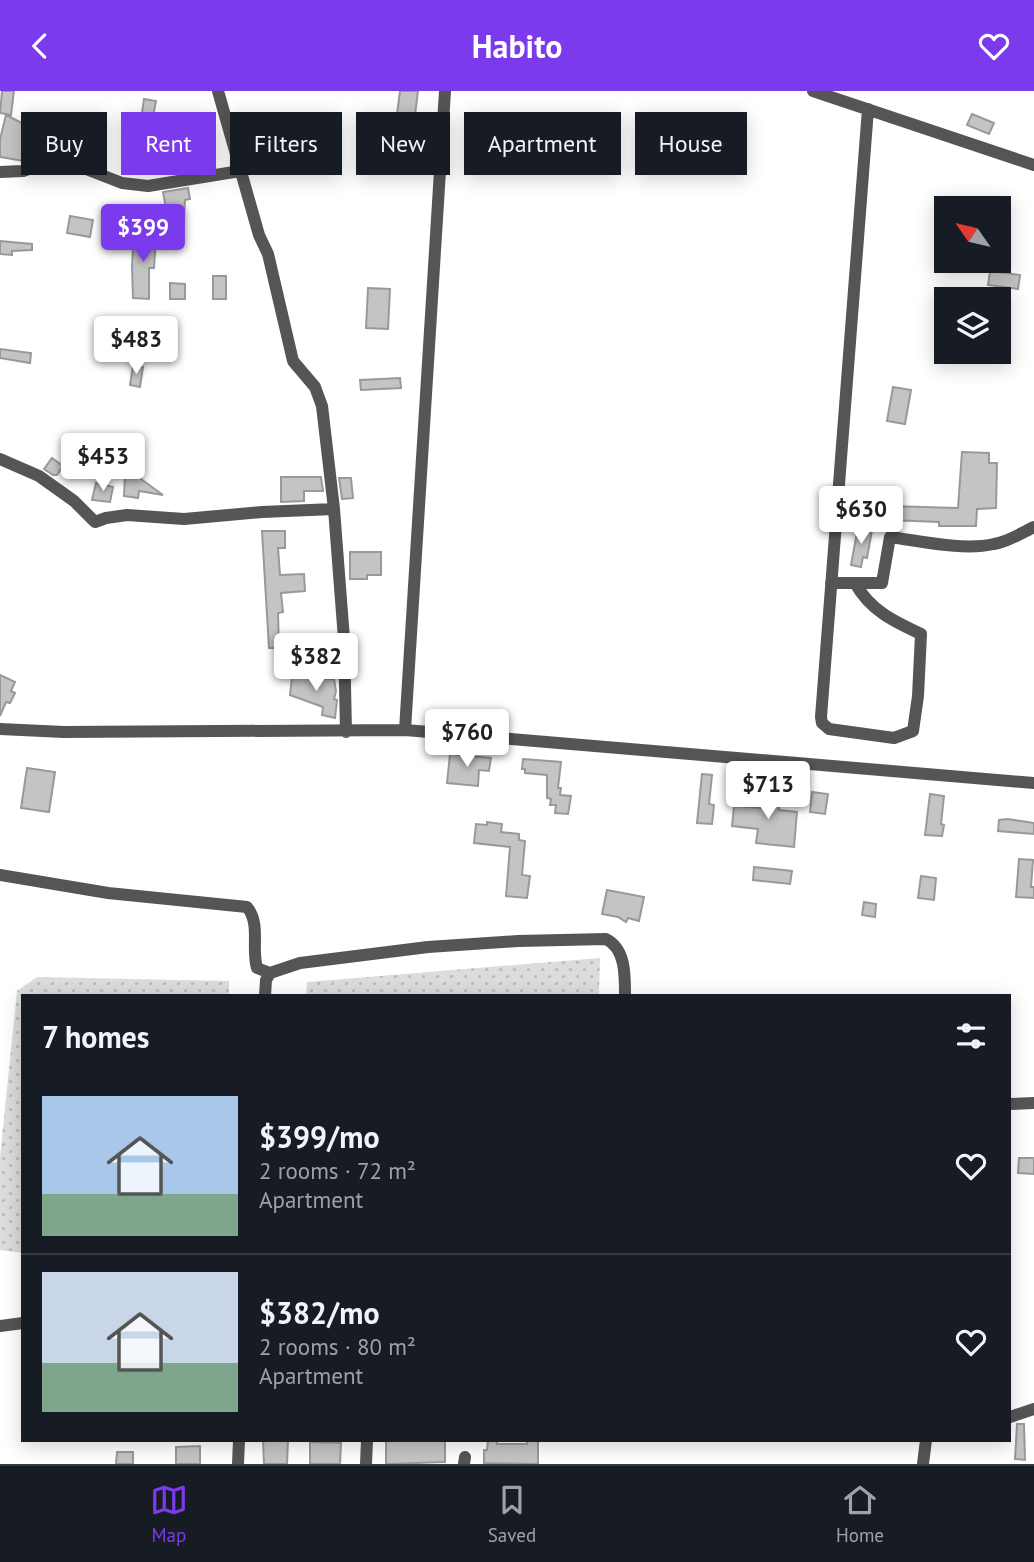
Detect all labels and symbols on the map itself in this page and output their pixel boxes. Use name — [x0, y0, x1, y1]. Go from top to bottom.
north arrow — [934, 196, 1012, 273]
pin: $399 — [102, 205, 184, 264]
pin: $483 — [95, 317, 177, 376]
pin: $453 — [62, 433, 144, 493]
pin: $630 — [820, 487, 902, 546]
pin: $382 — [275, 633, 357, 693]
pin: $760 — [426, 709, 508, 769]
pin: $713 — [727, 761, 809, 821]

